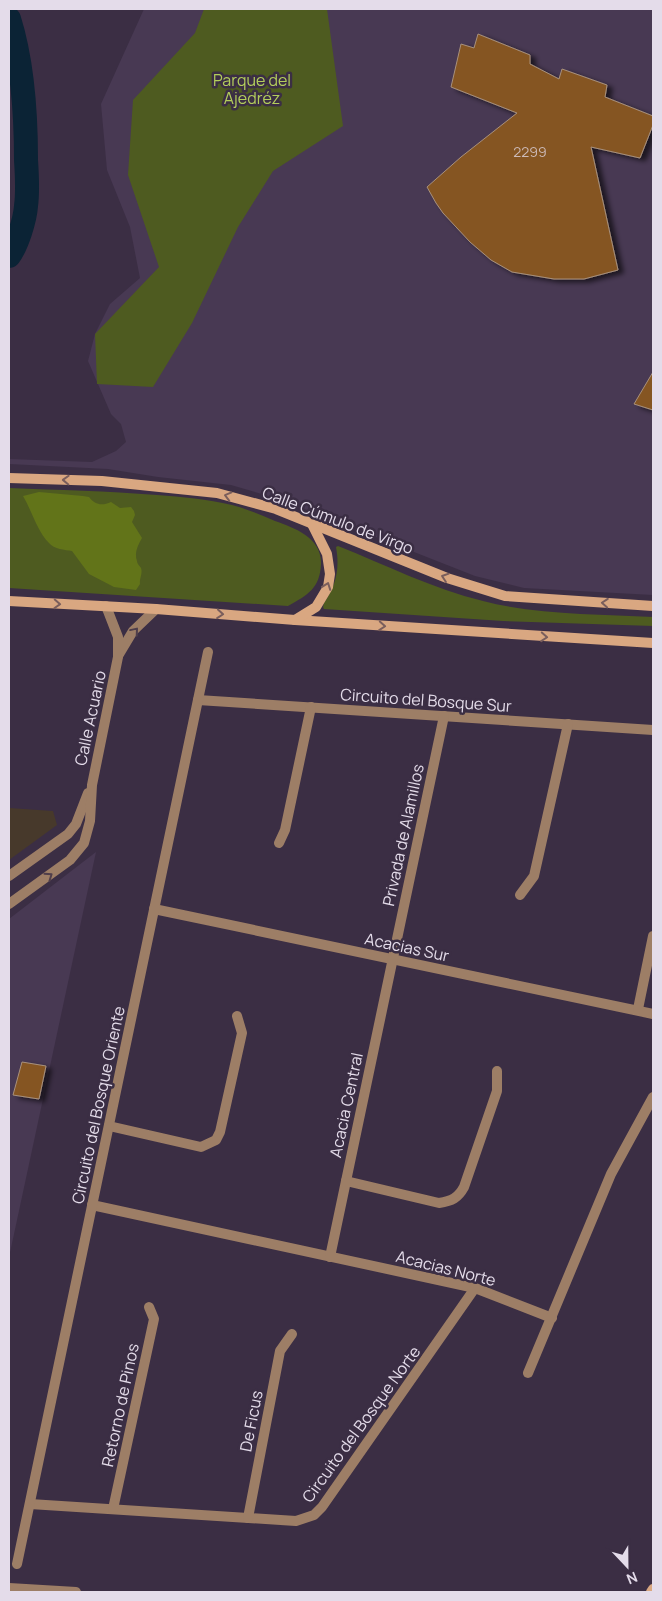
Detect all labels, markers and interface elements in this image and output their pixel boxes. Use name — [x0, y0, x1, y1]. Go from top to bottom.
park label: Parque del Ajedréz — [213, 69, 291, 109]
house number: 2299 — [513, 142, 547, 161]
one-way arrow — [62, 475, 70, 485]
street label: Calle Cúmulo de Virgo — [259, 481, 417, 559]
one-way arrow — [224, 491, 232, 501]
one-way arrow — [441, 573, 450, 583]
one-way arrow — [321, 582, 331, 591]
one-way arrow — [54, 598, 62, 609]
one-way arrow — [600, 598, 608, 609]
one-way arrow — [216, 608, 224, 619]
one-way arrow — [378, 620, 386, 631]
one-way arrow — [129, 628, 137, 637]
one-way arrow — [540, 631, 548, 642]
street label: Calle Acuario — [69, 668, 111, 768]
street label: Circuito del Bosque Sur — [340, 683, 513, 717]
street label: Privada de Alamillos — [377, 762, 429, 908]
one-way arrow — [43, 873, 52, 882]
street label: Acacias Sur — [363, 927, 451, 967]
street label: Circuito del Bosque Oriente — [66, 1004, 130, 1206]
street label: Acacia Central — [324, 1050, 368, 1160]
street label: Acacias Norte — [394, 1245, 498, 1291]
street label: Retorno de Pinos — [96, 1341, 144, 1469]
street label: Circuito del Bosque Norte — [297, 1341, 425, 1507]
street label: De Ficus — [234, 1389, 268, 1453]
north arrow — [602, 1541, 652, 1591]
text: N — [624, 1568, 640, 1589]

